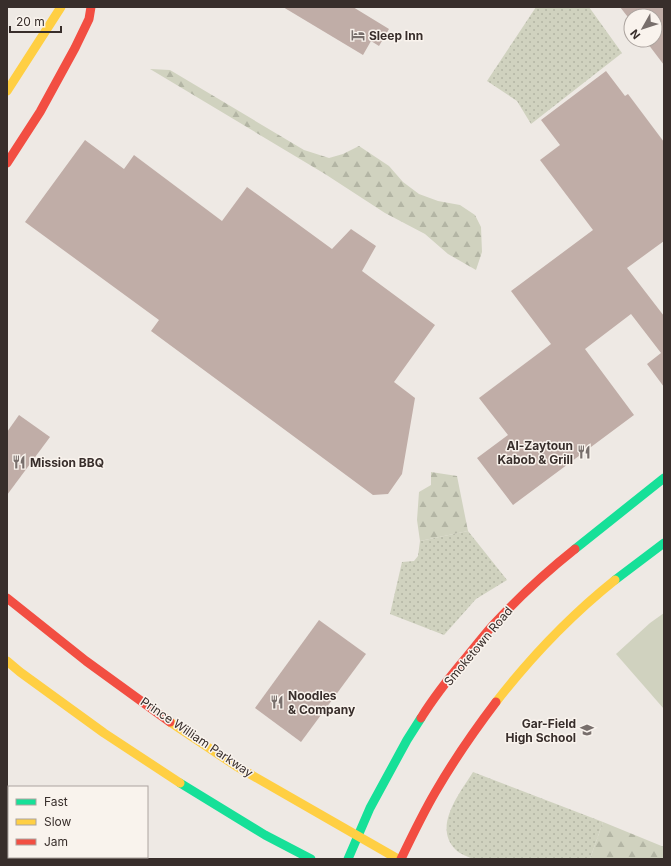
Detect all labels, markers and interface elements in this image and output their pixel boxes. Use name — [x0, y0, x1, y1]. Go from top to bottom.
scale bar — [10, 8, 61, 34]
north arrow — [623, 8, 663, 48]
text: 20 m — [16, 14, 45, 29]
hotel icon: Sleep Inn — [350, 27, 366, 43]
text: N — [627, 27, 643, 42]
place label: Sleep Inn — [369, 28, 423, 43]
place label: Al-Zaytoun Kabob & Grill — [497, 438, 573, 467]
restaurant icon: Al-Zaytoun Kabob & Grill — [576, 444, 592, 460]
restaurant icon: Mission BBQ — [11, 454, 27, 470]
place label: Mission BBQ — [30, 455, 104, 470]
street label: Smoketown Road — [441, 603, 515, 689]
place label: Noodles & Company — [288, 688, 356, 717]
street label: Prince William Parkway — [138, 694, 256, 780]
restaurant icon: Noodles & Company — [269, 694, 285, 710]
place label: Gar-Field High School — [506, 716, 576, 745]
school or university icon: Gar-Field High School — [579, 722, 595, 738]
legend — [8, 786, 148, 858]
text: Fast — [44, 794, 68, 809]
text: Slow — [44, 814, 72, 829]
text: Jam — [44, 834, 68, 849]

